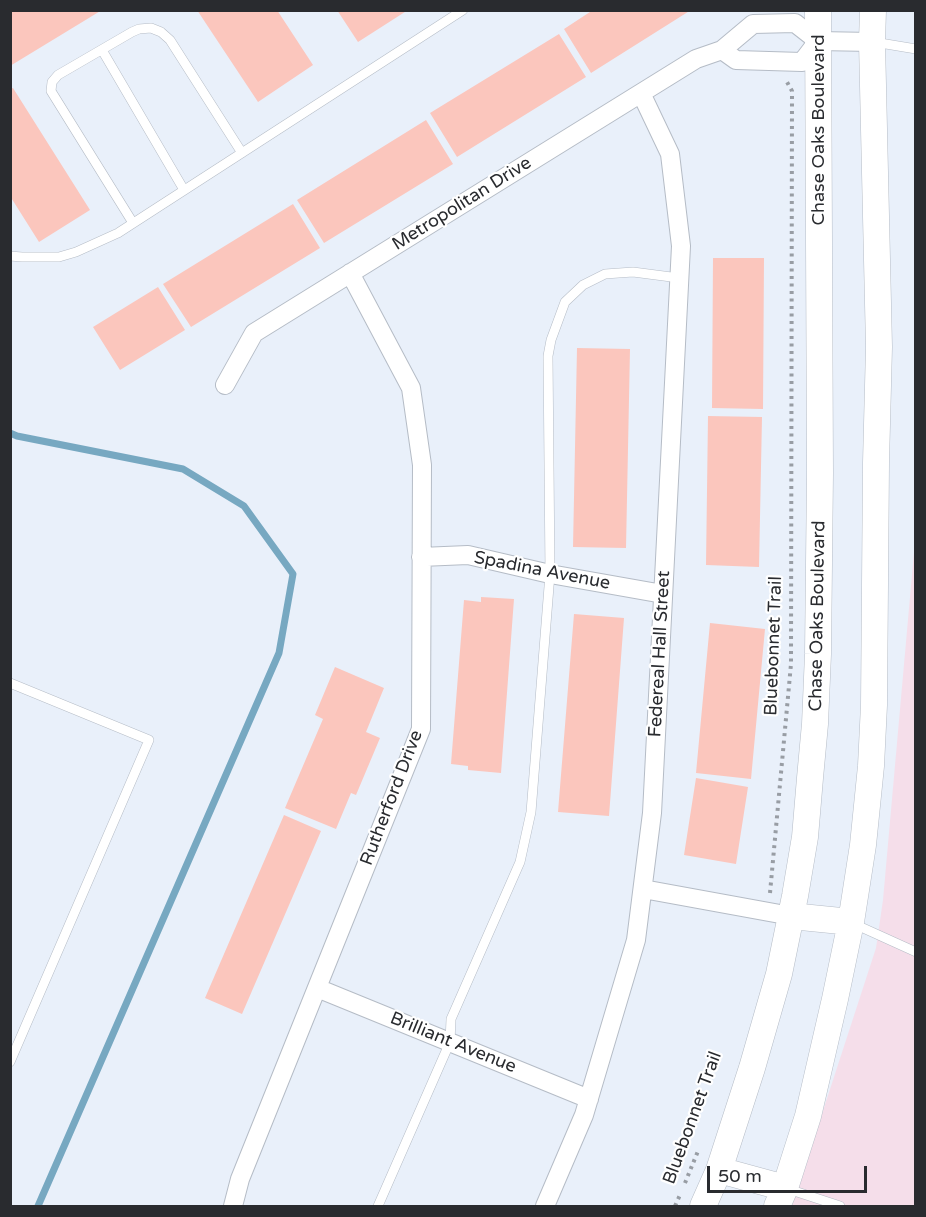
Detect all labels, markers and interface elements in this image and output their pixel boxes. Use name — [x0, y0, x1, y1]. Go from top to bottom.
street label: Chase Oaks Boulevard — [808, 34, 830, 226]
street label: Metropolitan Drive — [388, 152, 536, 256]
street label: Chase Oaks Boulevard — [806, 520, 830, 712]
street label: Spadina Avenue — [472, 547, 612, 595]
street label: Federeal Hall Street — [645, 570, 675, 738]
street label: Bluebonnet Trail — [761, 576, 787, 716]
street label: Rutherford Drive — [356, 727, 428, 869]
street label: Brilliant Avenue — [387, 1008, 519, 1078]
street label: Bluebonnet Trail — [659, 1049, 727, 1187]
scale bar — [710, 1154, 870, 1192]
text: 50 m — [718, 1165, 762, 1187]

